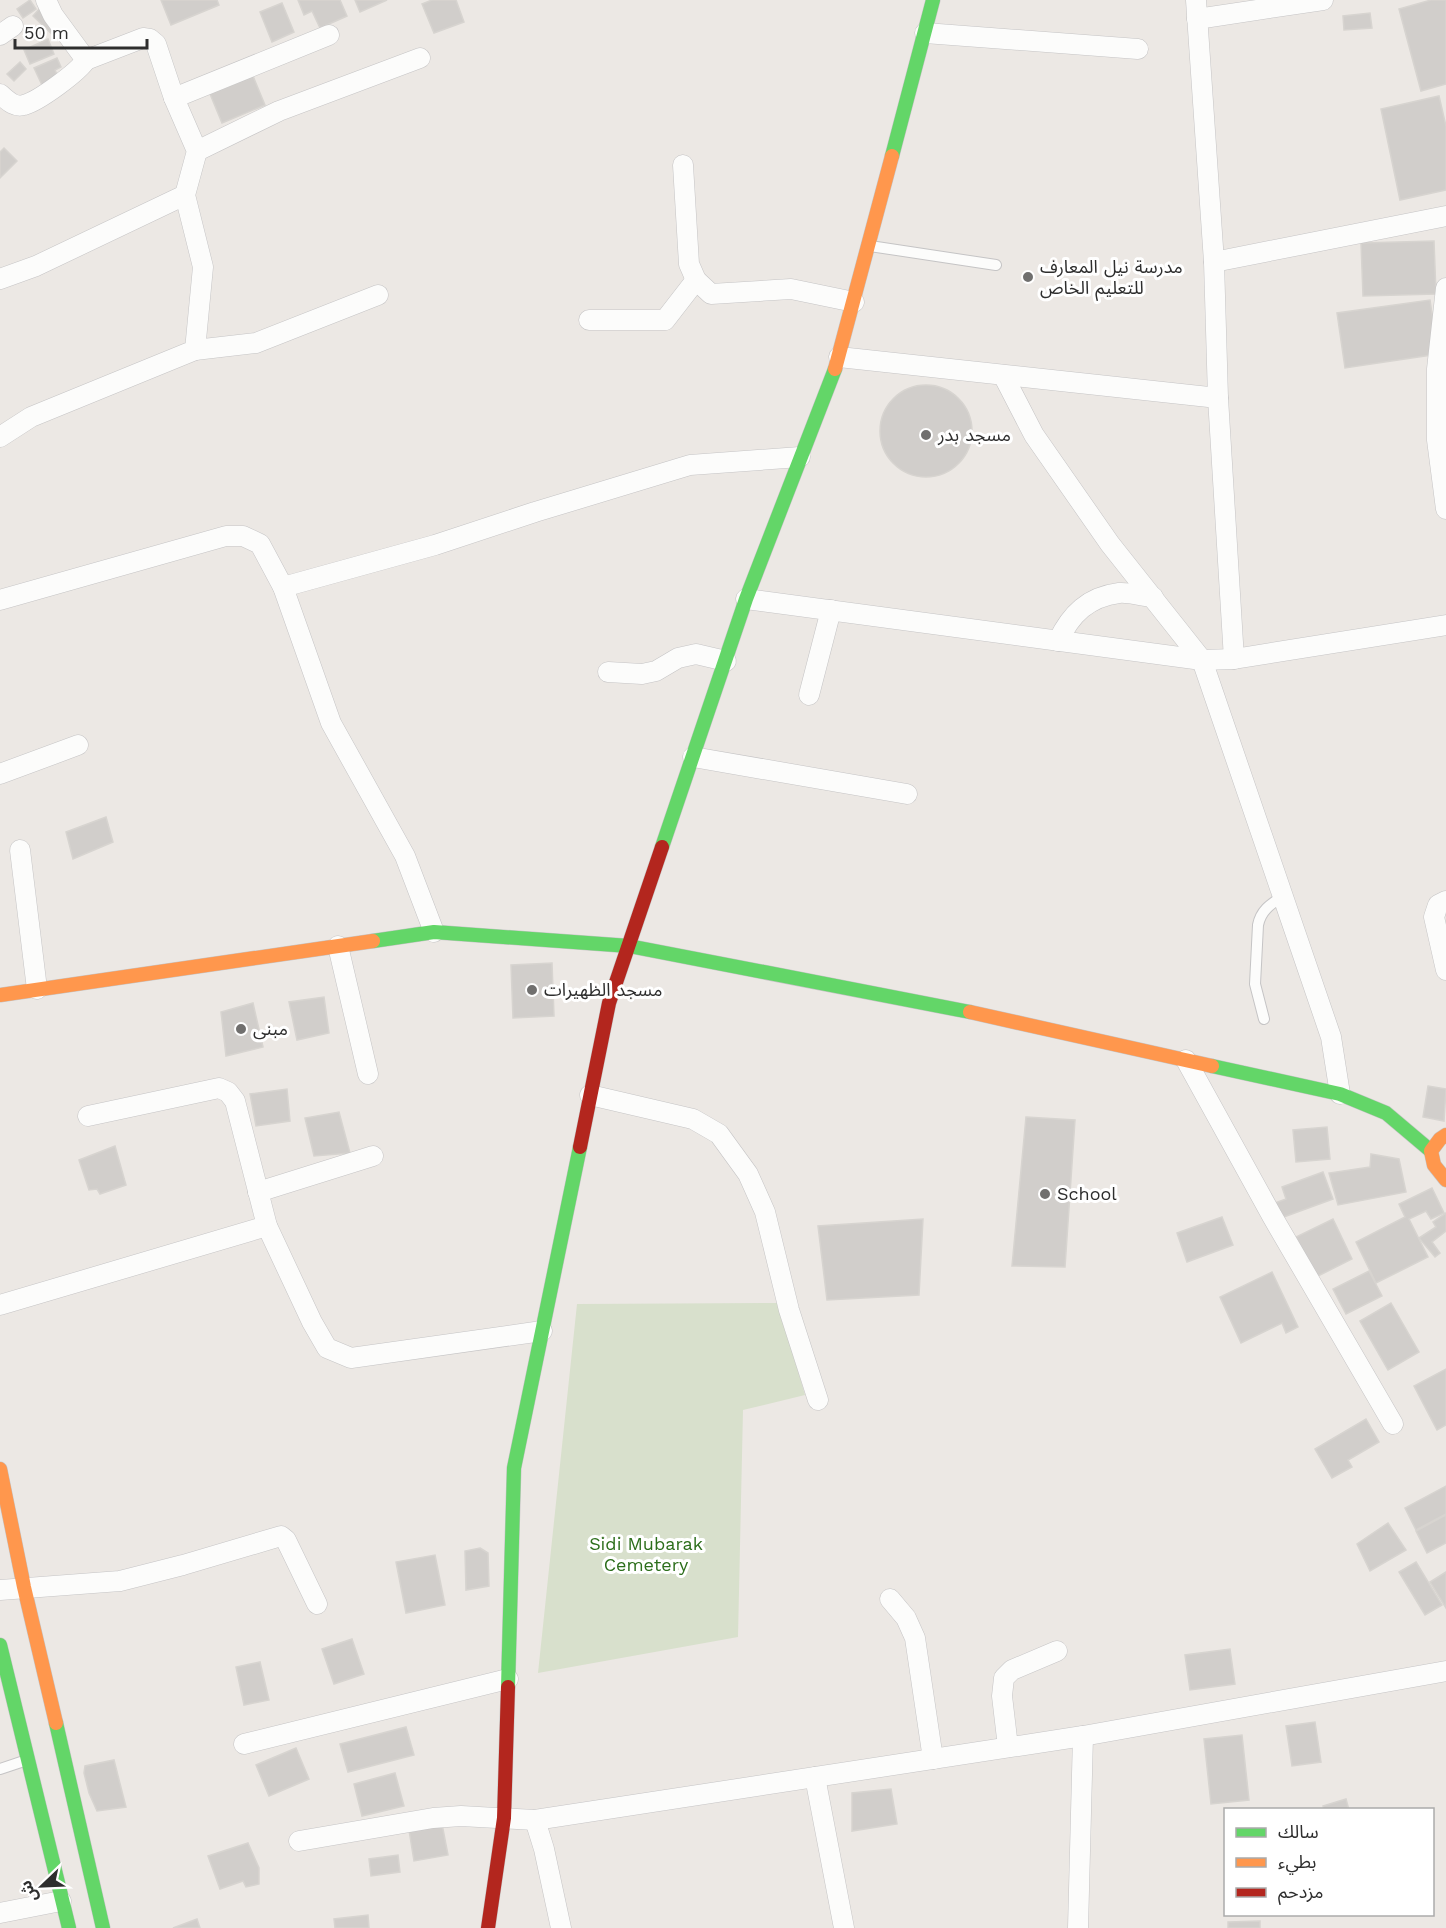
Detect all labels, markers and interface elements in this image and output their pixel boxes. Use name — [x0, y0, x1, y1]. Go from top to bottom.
scale bar — [15, 12, 147, 50]
text: 50 m — [24, 22, 69, 43]
place label: مدرسة نيل المعارف للتعليم الخاص — [1040, 256, 1183, 301]
marker: مدرسة نيل المعارف للتعليم الخاص — [1021, 270, 1035, 284]
place label: مسجد بدر — [937, 424, 1011, 446]
marker: مسجد بدر — [919, 428, 933, 442]
place label: مسجد الظهيرات — [544, 979, 662, 1001]
marker: مسجد الظهيرات — [525, 983, 539, 997]
place label: مبنى — [253, 1018, 288, 1040]
marker: مبنى — [234, 1022, 248, 1036]
place label: School — [1057, 1183, 1117, 1204]
marker: School — [1038, 1187, 1052, 1201]
park label: Sidi Mubarak Cemetery — [589, 1533, 703, 1575]
legend — [1224, 1808, 1434, 1916]
text: سالك — [1278, 1821, 1319, 1842]
text: بطيء — [1278, 1851, 1316, 1875]
north arrow — [12, 1856, 72, 1916]
text: ش — [16, 1878, 42, 1905]
text: مزدحم — [1278, 1881, 1323, 1905]

